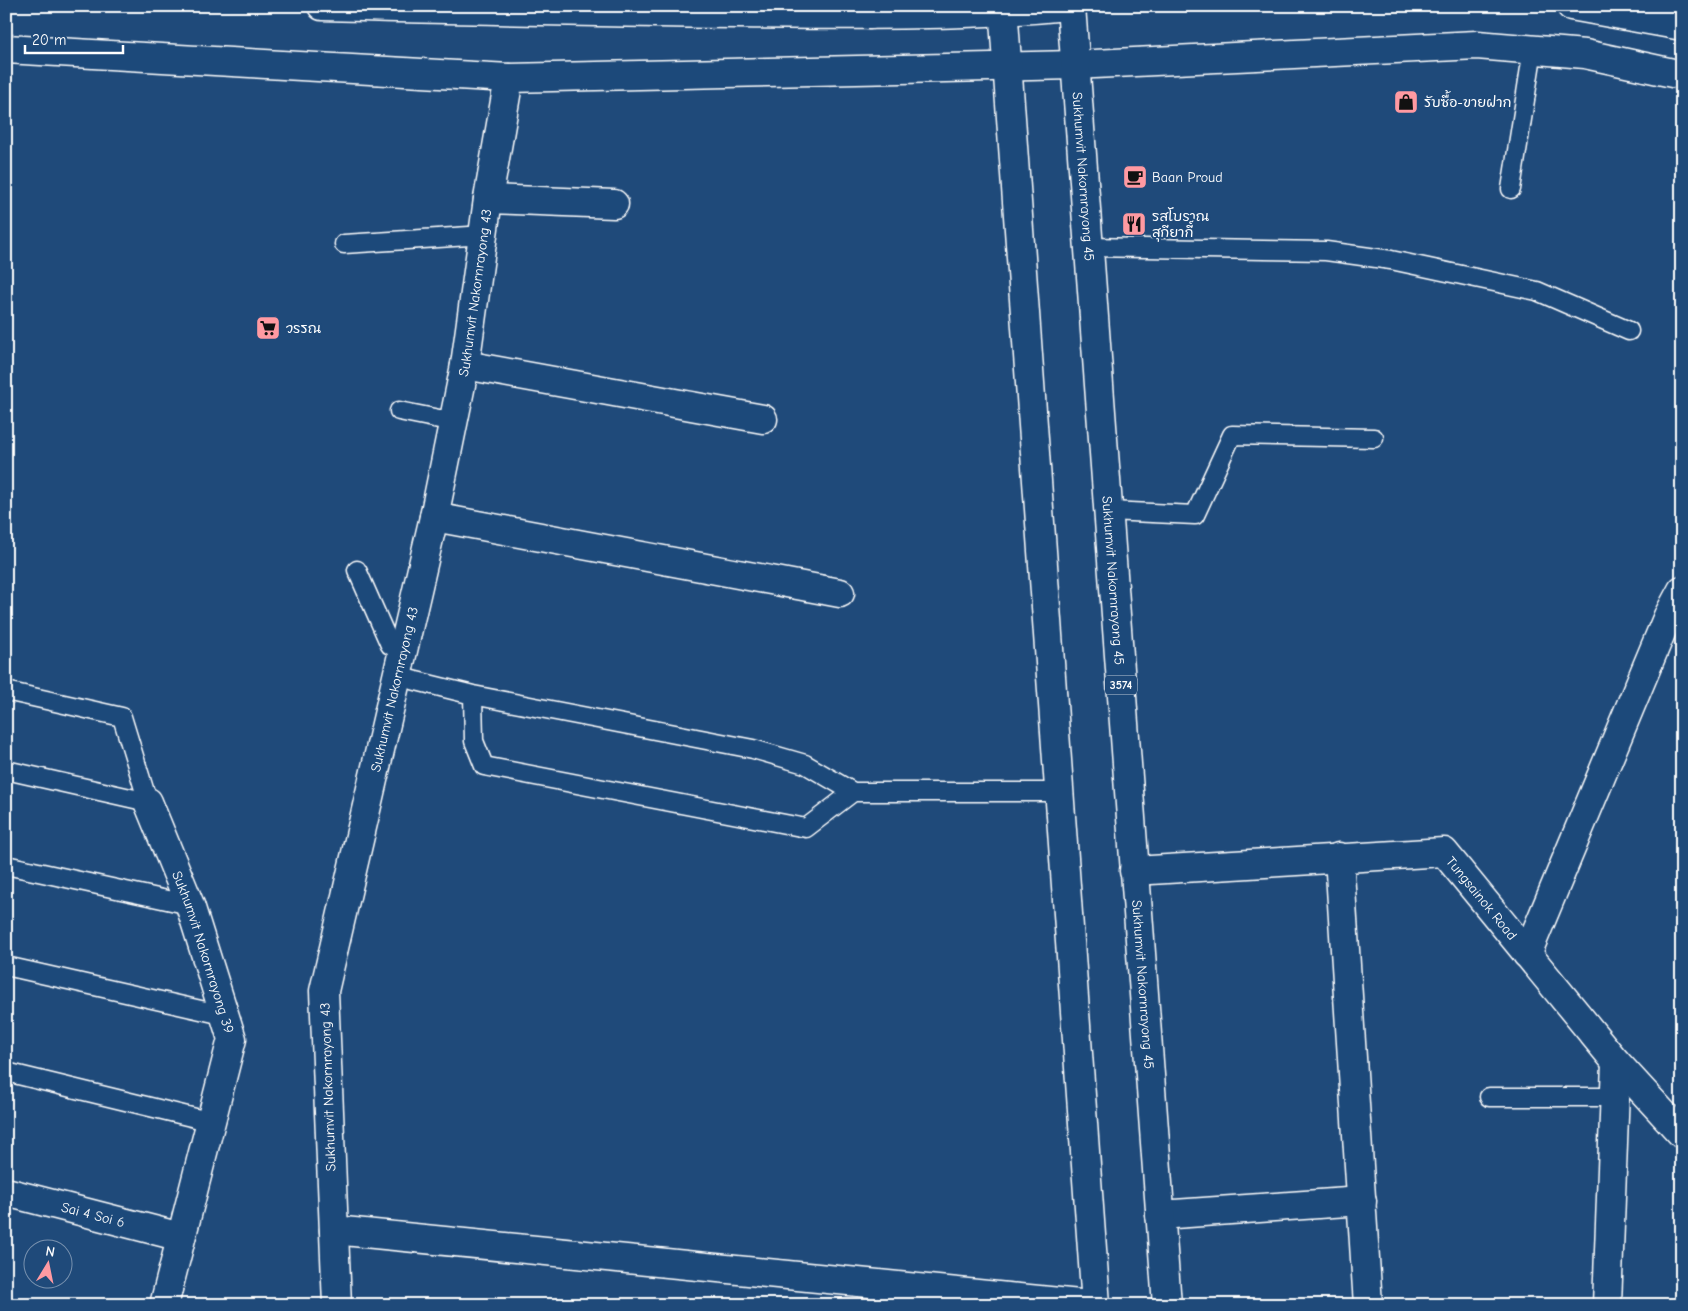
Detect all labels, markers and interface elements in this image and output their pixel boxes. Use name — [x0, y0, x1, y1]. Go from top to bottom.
scale bar — [25, 22, 122, 54]
text: 20 m — [32, 31, 66, 49]
shop icon: รับซื้อ-ขายฝาก — [1393, 89, 1419, 115]
place label: รับซื้อ-ขายฝาก — [1424, 90, 1512, 111]
street label: Sukhumvit Nakornrayong 45 — [1069, 91, 1098, 262]
cafe icon: Baan Proud — [1122, 164, 1148, 190]
place label: Baan Proud — [1152, 169, 1223, 186]
place label: รสโบราณ สุกียากี์ — [1152, 207, 1210, 242]
street label: Sukhumvit Nakornrayong 43 — [454, 208, 495, 378]
restaurant icon: รสโบราณ สุกียากี์ — [1121, 211, 1147, 237]
supermarket icon: วรรณ — [255, 315, 281, 341]
place label: วรรณ — [286, 320, 322, 337]
street label: Sukhumvit Nakornrayong 45 — [1099, 495, 1128, 666]
street label: Sukhumvit Nakornrayong 43 — [367, 605, 421, 774]
road number: 3574 — [1105, 676, 1137, 694]
street label: Tungsainok Road — [1443, 853, 1521, 943]
street label: Sukhumvit Nakornrayong 39 — [169, 868, 238, 1035]
street label: Sukhumvit Nakornrayong 45 — [1129, 899, 1158, 1070]
street label: Sukhumvit Nakornrayong 43 — [317, 1002, 339, 1172]
street label: Sai 4 Soi 6 — [60, 1198, 127, 1231]
north arrow — [22, 1238, 72, 1288]
text: N — [44, 1243, 56, 1261]

